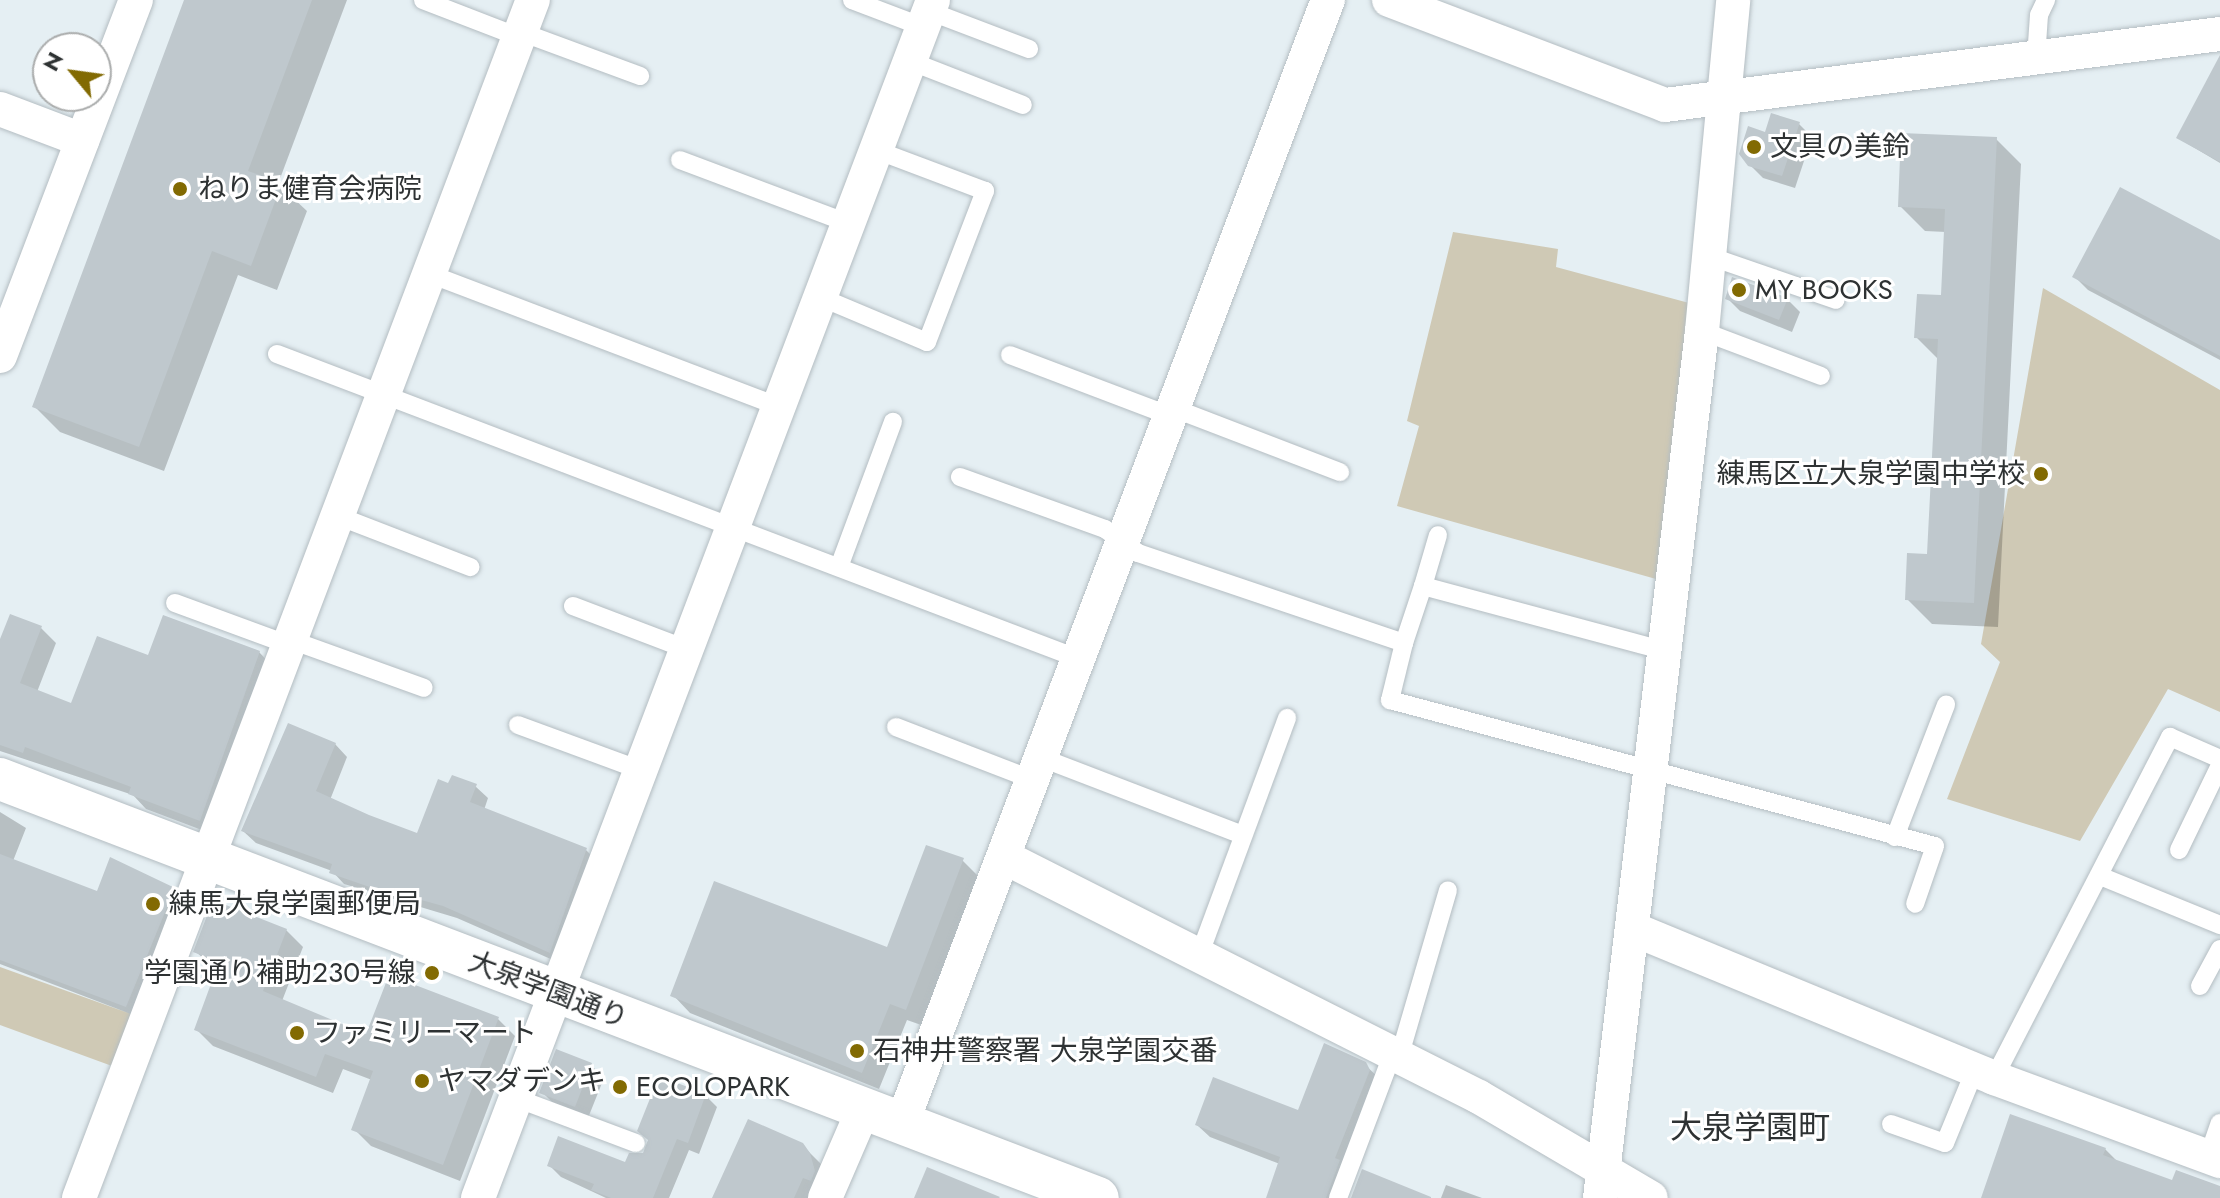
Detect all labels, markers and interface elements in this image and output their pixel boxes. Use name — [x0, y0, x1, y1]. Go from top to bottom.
north arrow — [32, 32, 112, 112]
text: N — [35, 46, 71, 77]
place label: 文具の美鈴 — [1770, 130, 1910, 164]
marker: 文具の美鈴 — [1745, 138, 1763, 156]
place label: ねりま健育会病院 — [198, 172, 422, 206]
marker: ねりま健育会病院 — [169, 178, 191, 200]
place label: MY BOOKS — [1755, 273, 1893, 307]
marker: MY BOOKS — [1730, 281, 1748, 299]
place label: 練馬区立大泉学園中学校 — [1717, 457, 2025, 491]
marker: 練馬区立大泉学園中学校 — [2032, 465, 2050, 483]
place label: 練馬大泉学園郵便局 — [169, 887, 421, 921]
marker: 練馬大泉学園郵便局 — [144, 895, 162, 913]
street label: 大泉学園通り — [464, 944, 632, 1036]
place label: 学園通り補助230号線 — [144, 956, 416, 990]
marker: 学園通り補助230号線 — [423, 964, 441, 982]
place label: ファミリーマート — [313, 1016, 537, 1050]
marker: ファミリーマート — [288, 1024, 306, 1042]
place label: 石神井警察署 大泉学園交番 — [873, 1034, 1217, 1068]
marker: 石神井警察署 大泉学園交番 — [848, 1042, 866, 1060]
place label: ヤマダデンキ — [438, 1064, 606, 1098]
place label: ECOLOPARK — [636, 1070, 790, 1104]
marker: ヤマダデンキ — [413, 1072, 431, 1090]
marker: ECOLOPARK — [611, 1078, 629, 1096]
district label: 大泉学園町 — [1670, 1108, 1830, 1146]

